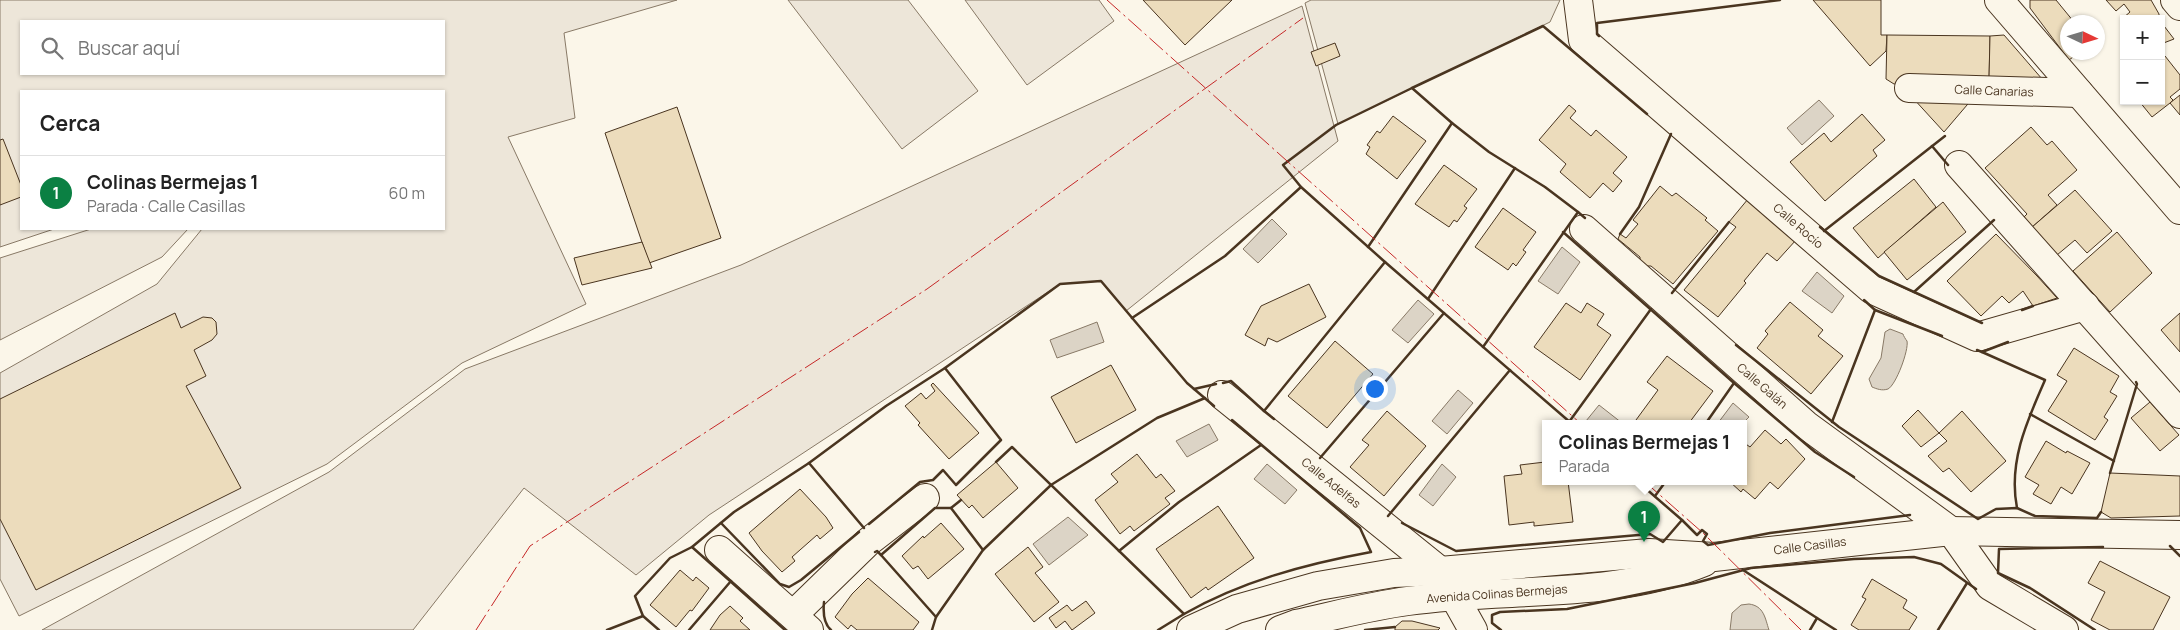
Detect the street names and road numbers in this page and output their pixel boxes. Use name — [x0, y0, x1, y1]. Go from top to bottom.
street label: Calle Canarias — [1954, 81, 2034, 100]
street label: Calle Rocío — [1770, 199, 1827, 252]
street label: Calle Galán — [1733, 359, 1791, 412]
street label: Calle Adelfas — [1298, 453, 1365, 512]
street label: Calle Casillas — [1773, 533, 1847, 558]
street label: Avenida Colinas Bermejas — [1426, 580, 1568, 607]

